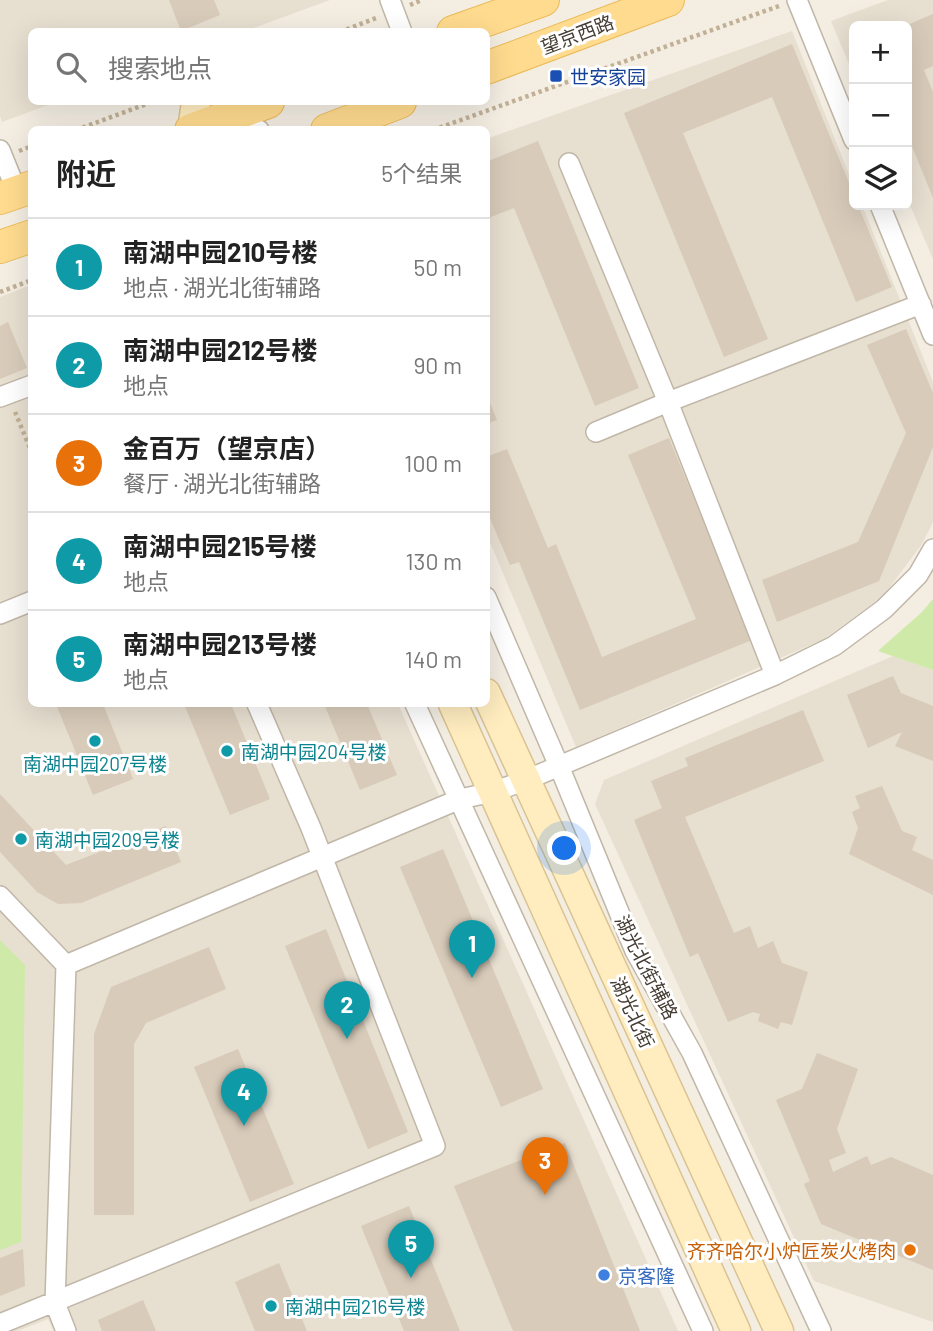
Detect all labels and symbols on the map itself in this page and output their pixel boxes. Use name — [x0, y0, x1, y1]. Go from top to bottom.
street label: 望京西路 — [537, 10, 617, 58]
place label: 世安家园 — [570, 65, 646, 88]
marker: 世安家园 — [548, 68, 564, 84]
marker: 南湖中园207号楼 — [87, 733, 103, 749]
place label: 南湖中园204号楼 — [241, 740, 386, 763]
marker: 南湖中园204号楼 — [219, 743, 235, 759]
place label: 南湖中园207号楼 — [23, 752, 167, 775]
place label: 南湖中园209号楼 — [35, 828, 180, 851]
marker: 南湖中园209号楼 — [13, 831, 29, 847]
your location — [547, 831, 581, 865]
street label: 湖光北街辅路 — [611, 911, 683, 1023]
pin: 1 — [449, 920, 495, 978]
street label: 湖光北街 — [607, 973, 659, 1051]
pin: 2 — [324, 981, 370, 1039]
pin: 4 — [221, 1068, 267, 1126]
pin: 3 — [522, 1137, 568, 1195]
pin: 5 — [388, 1220, 434, 1278]
place label: 齐齐哈尔小炉匠炭火烤肉 — [687, 1239, 896, 1262]
marker: 齐齐哈尔小炉匠炭火烤肉 — [902, 1242, 918, 1258]
place label: 京客隆 — [618, 1264, 675, 1287]
marker: 京客隆 — [596, 1267, 612, 1283]
place label: 南湖中园216号楼 — [285, 1295, 425, 1318]
marker: 南湖中园216号楼 — [263, 1298, 279, 1314]

